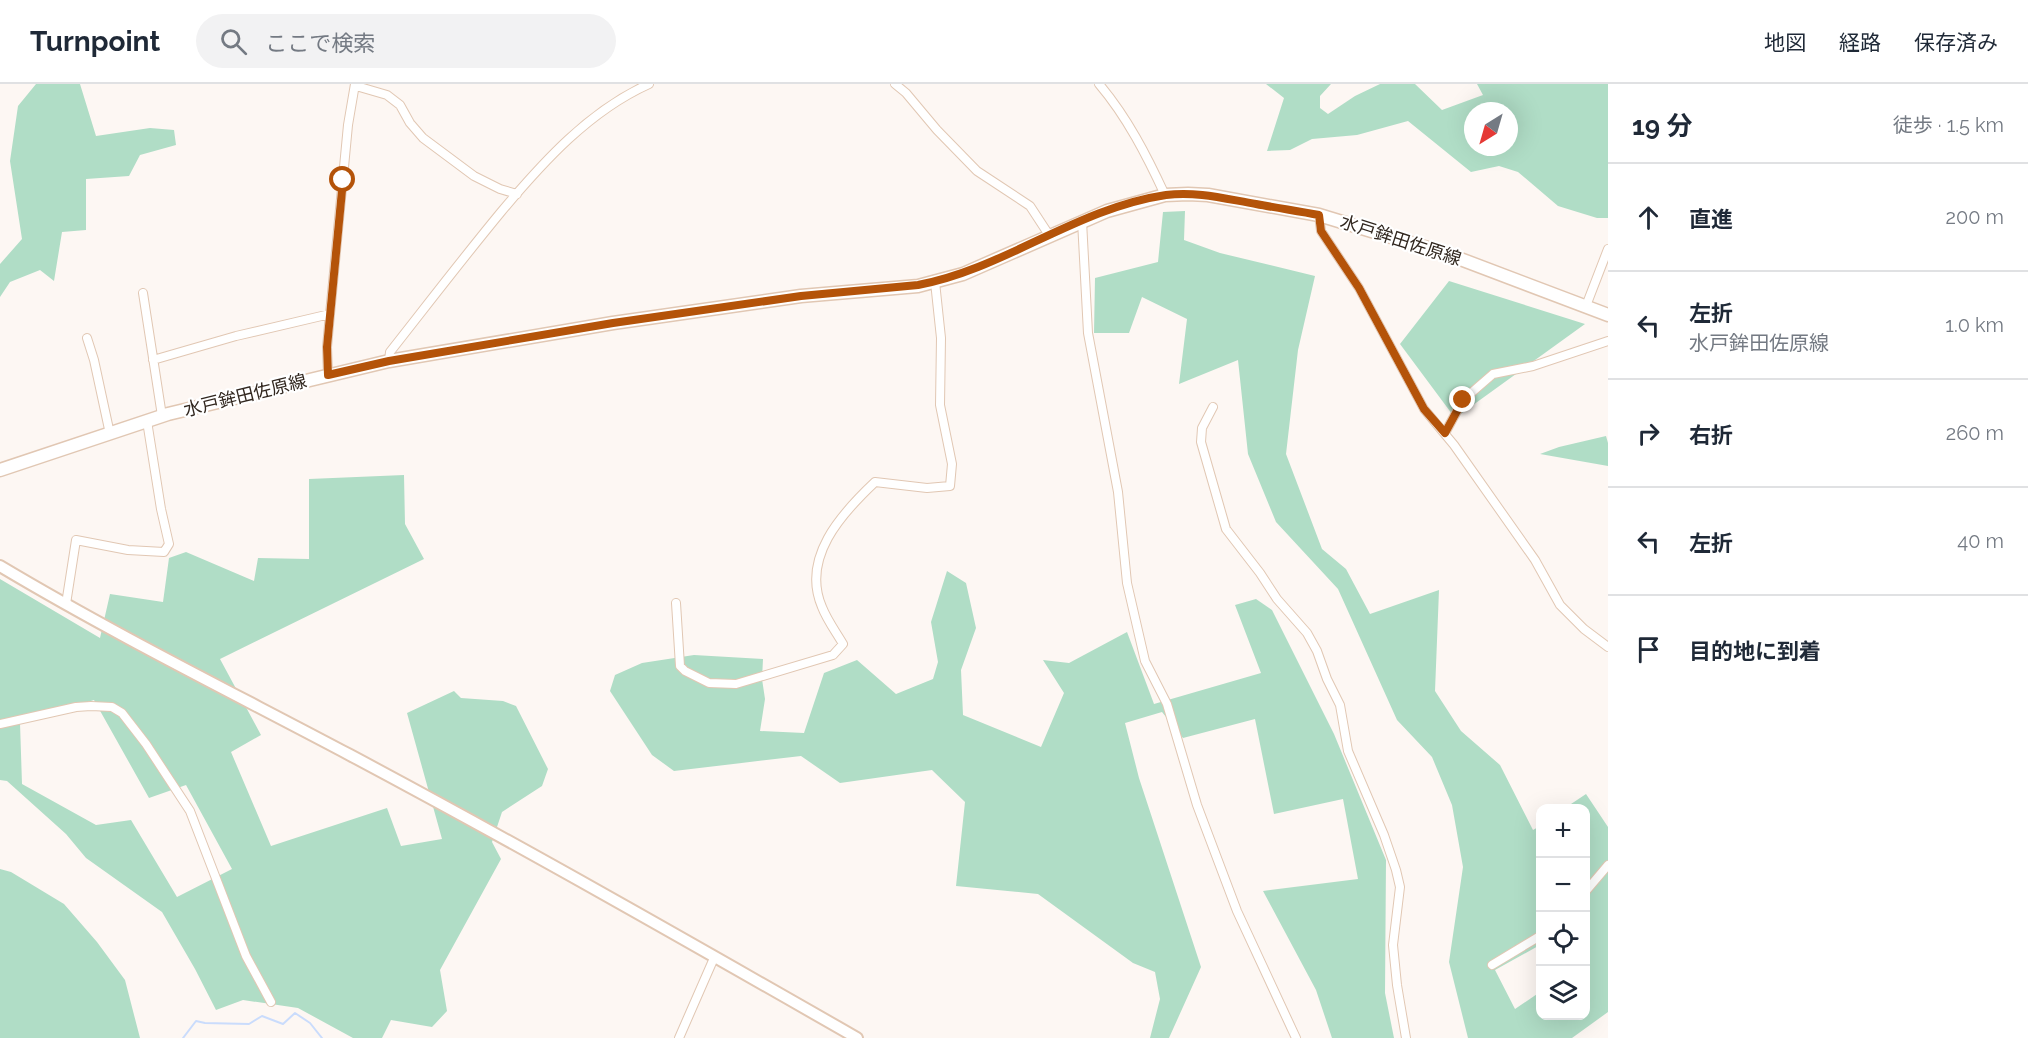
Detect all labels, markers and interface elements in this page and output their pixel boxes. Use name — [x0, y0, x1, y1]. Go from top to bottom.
search box — [196, 14, 616, 68]
text: Turnpoint — [30, 25, 160, 58]
icon: search — [217, 25, 250, 58]
text: ここで検索 — [265, 30, 375, 56]
text: 地図 — [1764, 30, 1806, 55]
text: 経路 — [1839, 30, 1881, 55]
text: 保存済み — [1914, 30, 1998, 55]
north arrow — [1464, 102, 1518, 156]
text: 19 分 — [1632, 111, 1692, 141]
text: 徒歩 · 1.5 km — [1893, 113, 2004, 137]
route start — [329, 166, 355, 192]
icon: ahead — [1632, 201, 1665, 234]
text: 200 m — [1946, 205, 2004, 229]
text: 直進 — [1689, 206, 1733, 232]
street label: 水戸鉾田佐原線 — [1338, 211, 1464, 269]
text: 左折 — [1689, 300, 1733, 326]
icon: left — [1632, 309, 1665, 342]
text: 1.0 km — [1945, 313, 2004, 337]
text: 水戸鉾田佐原線 — [1689, 331, 1829, 355]
street label: 水戸鉾田佐原線 — [181, 370, 309, 420]
route end — [1449, 386, 1475, 412]
icon: right — [1632, 417, 1665, 450]
text: 260 m — [1946, 421, 2004, 445]
text: 右折 — [1689, 422, 1733, 448]
icon: left — [1632, 525, 1665, 558]
text: 40 m — [1957, 529, 2004, 553]
text: 左折 — [1689, 530, 1733, 556]
icon: arrive — [1632, 633, 1665, 666]
text: 目的地に到着 — [1689, 638, 1821, 664]
map controls — [1536, 804, 1590, 1020]
button: + — [1536, 804, 1590, 858]
button: − — [1536, 858, 1590, 912]
button: locate — [1536, 912, 1590, 966]
button: layers — [1536, 966, 1590, 1020]

